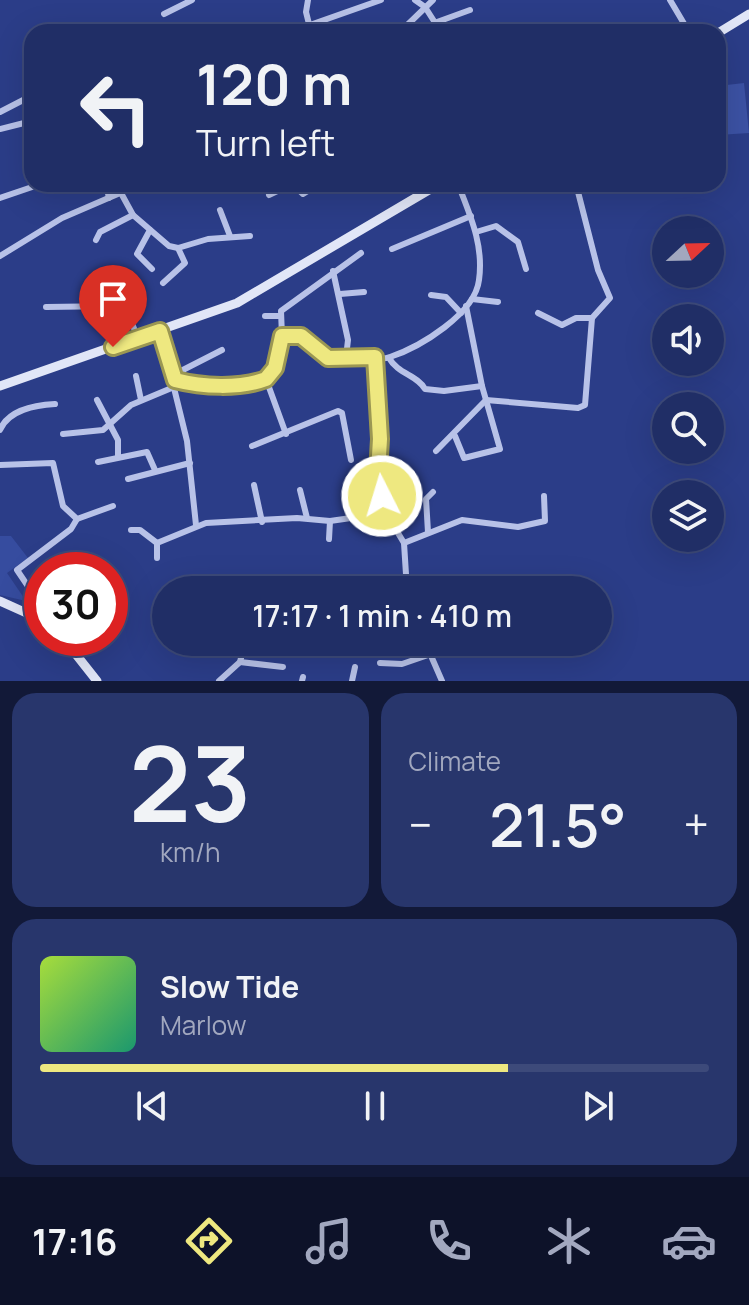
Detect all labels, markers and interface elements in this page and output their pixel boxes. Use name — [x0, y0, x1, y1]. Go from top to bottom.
text: 120 m — [196, 45, 352, 122]
icon: left — [64, 56, 168, 160]
text: Turn left — [196, 118, 335, 167]
north arrow — [652, 216, 724, 288]
map controls — [652, 216, 724, 552]
pin — [79, 265, 147, 347]
icon: arrive — [91, 277, 135, 321]
button: sound — [652, 304, 724, 376]
button: search — [652, 392, 724, 464]
position arrow — [340, 454, 424, 538]
button: layers — [652, 480, 724, 552]
speed limit sign: 30 — [24, 552, 128, 656]
text: 17:17 · 1 min · 410 m — [252, 595, 512, 636]
text: 23 — [129, 711, 251, 853]
text: Climate — [409, 743, 501, 779]
text: 21.5° — [489, 783, 627, 865]
text: − — [409, 794, 432, 854]
text: + — [684, 794, 709, 854]
text: km/h — [160, 834, 220, 870]
text: Slow Tide — [160, 966, 299, 1007]
text: Marlow — [160, 1007, 247, 1043]
icon: previous — [130, 1084, 174, 1128]
icon: pause — [353, 1084, 397, 1128]
icon: next — [576, 1084, 620, 1128]
icon: directions — [181, 1213, 237, 1269]
icon: music — [301, 1213, 357, 1269]
icon: phone — [421, 1213, 477, 1269]
icon: climate — [541, 1213, 597, 1269]
icon: car — [661, 1213, 717, 1269]
text: 17:16 — [32, 1217, 117, 1266]

